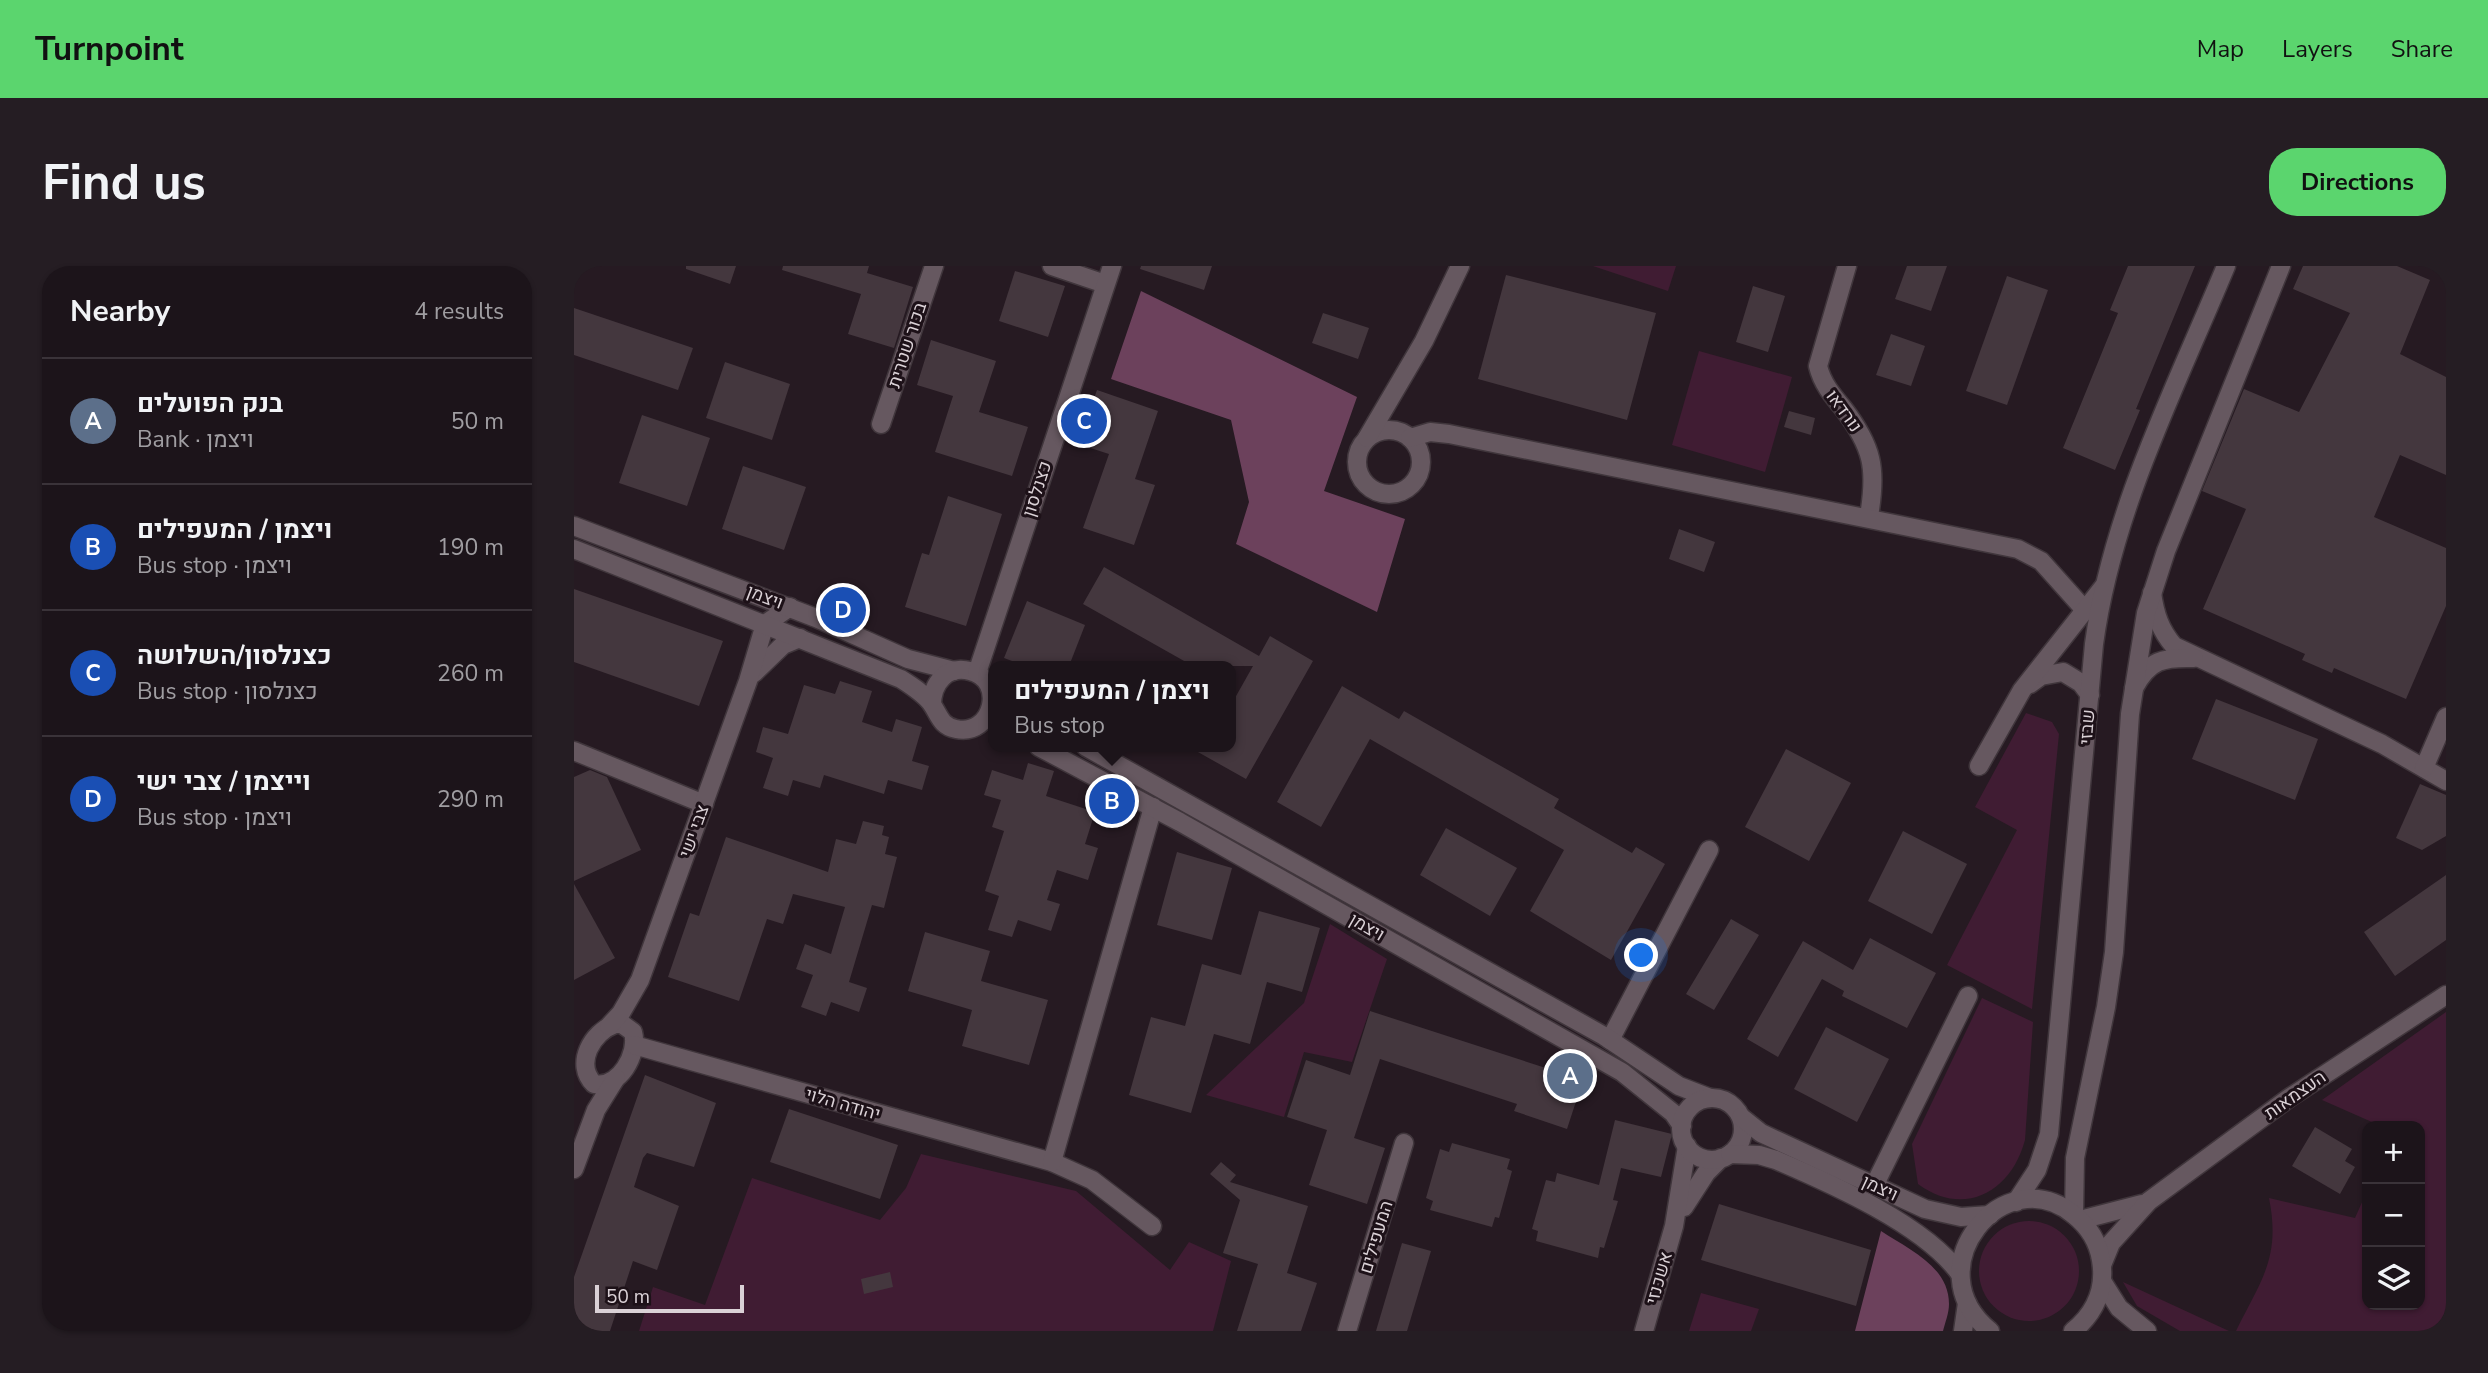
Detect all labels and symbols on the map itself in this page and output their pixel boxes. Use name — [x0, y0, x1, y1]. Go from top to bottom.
street label: בכור שטרית — [882, 299, 932, 391]
street label: נורדאו — [1821, 385, 1867, 437]
pin: C — [1061, 395, 1107, 447]
street label: כצנלסון — [1017, 458, 1057, 520]
street label: ויצמן — [743, 579, 787, 615]
pin: D — [820, 584, 866, 636]
street label: שבזי — [2073, 708, 2101, 746]
pin: B — [1089, 775, 1135, 827]
street label: צבי ישי — [673, 801, 715, 861]
street label: ויצמן — [1345, 907, 1389, 947]
your location — [1624, 938, 1658, 972]
pin: A — [1547, 1050, 1593, 1102]
street label: העצמאות — [2259, 1065, 2331, 1125]
street label: יהודה הלוי — [803, 1082, 883, 1126]
street label: ויצמן — [1858, 1169, 1902, 1207]
street label: המעפילים — [1354, 1198, 1398, 1276]
street label: אשכנזי — [1640, 1249, 1678, 1307]
scale bar — [595, 1282, 744, 1314]

